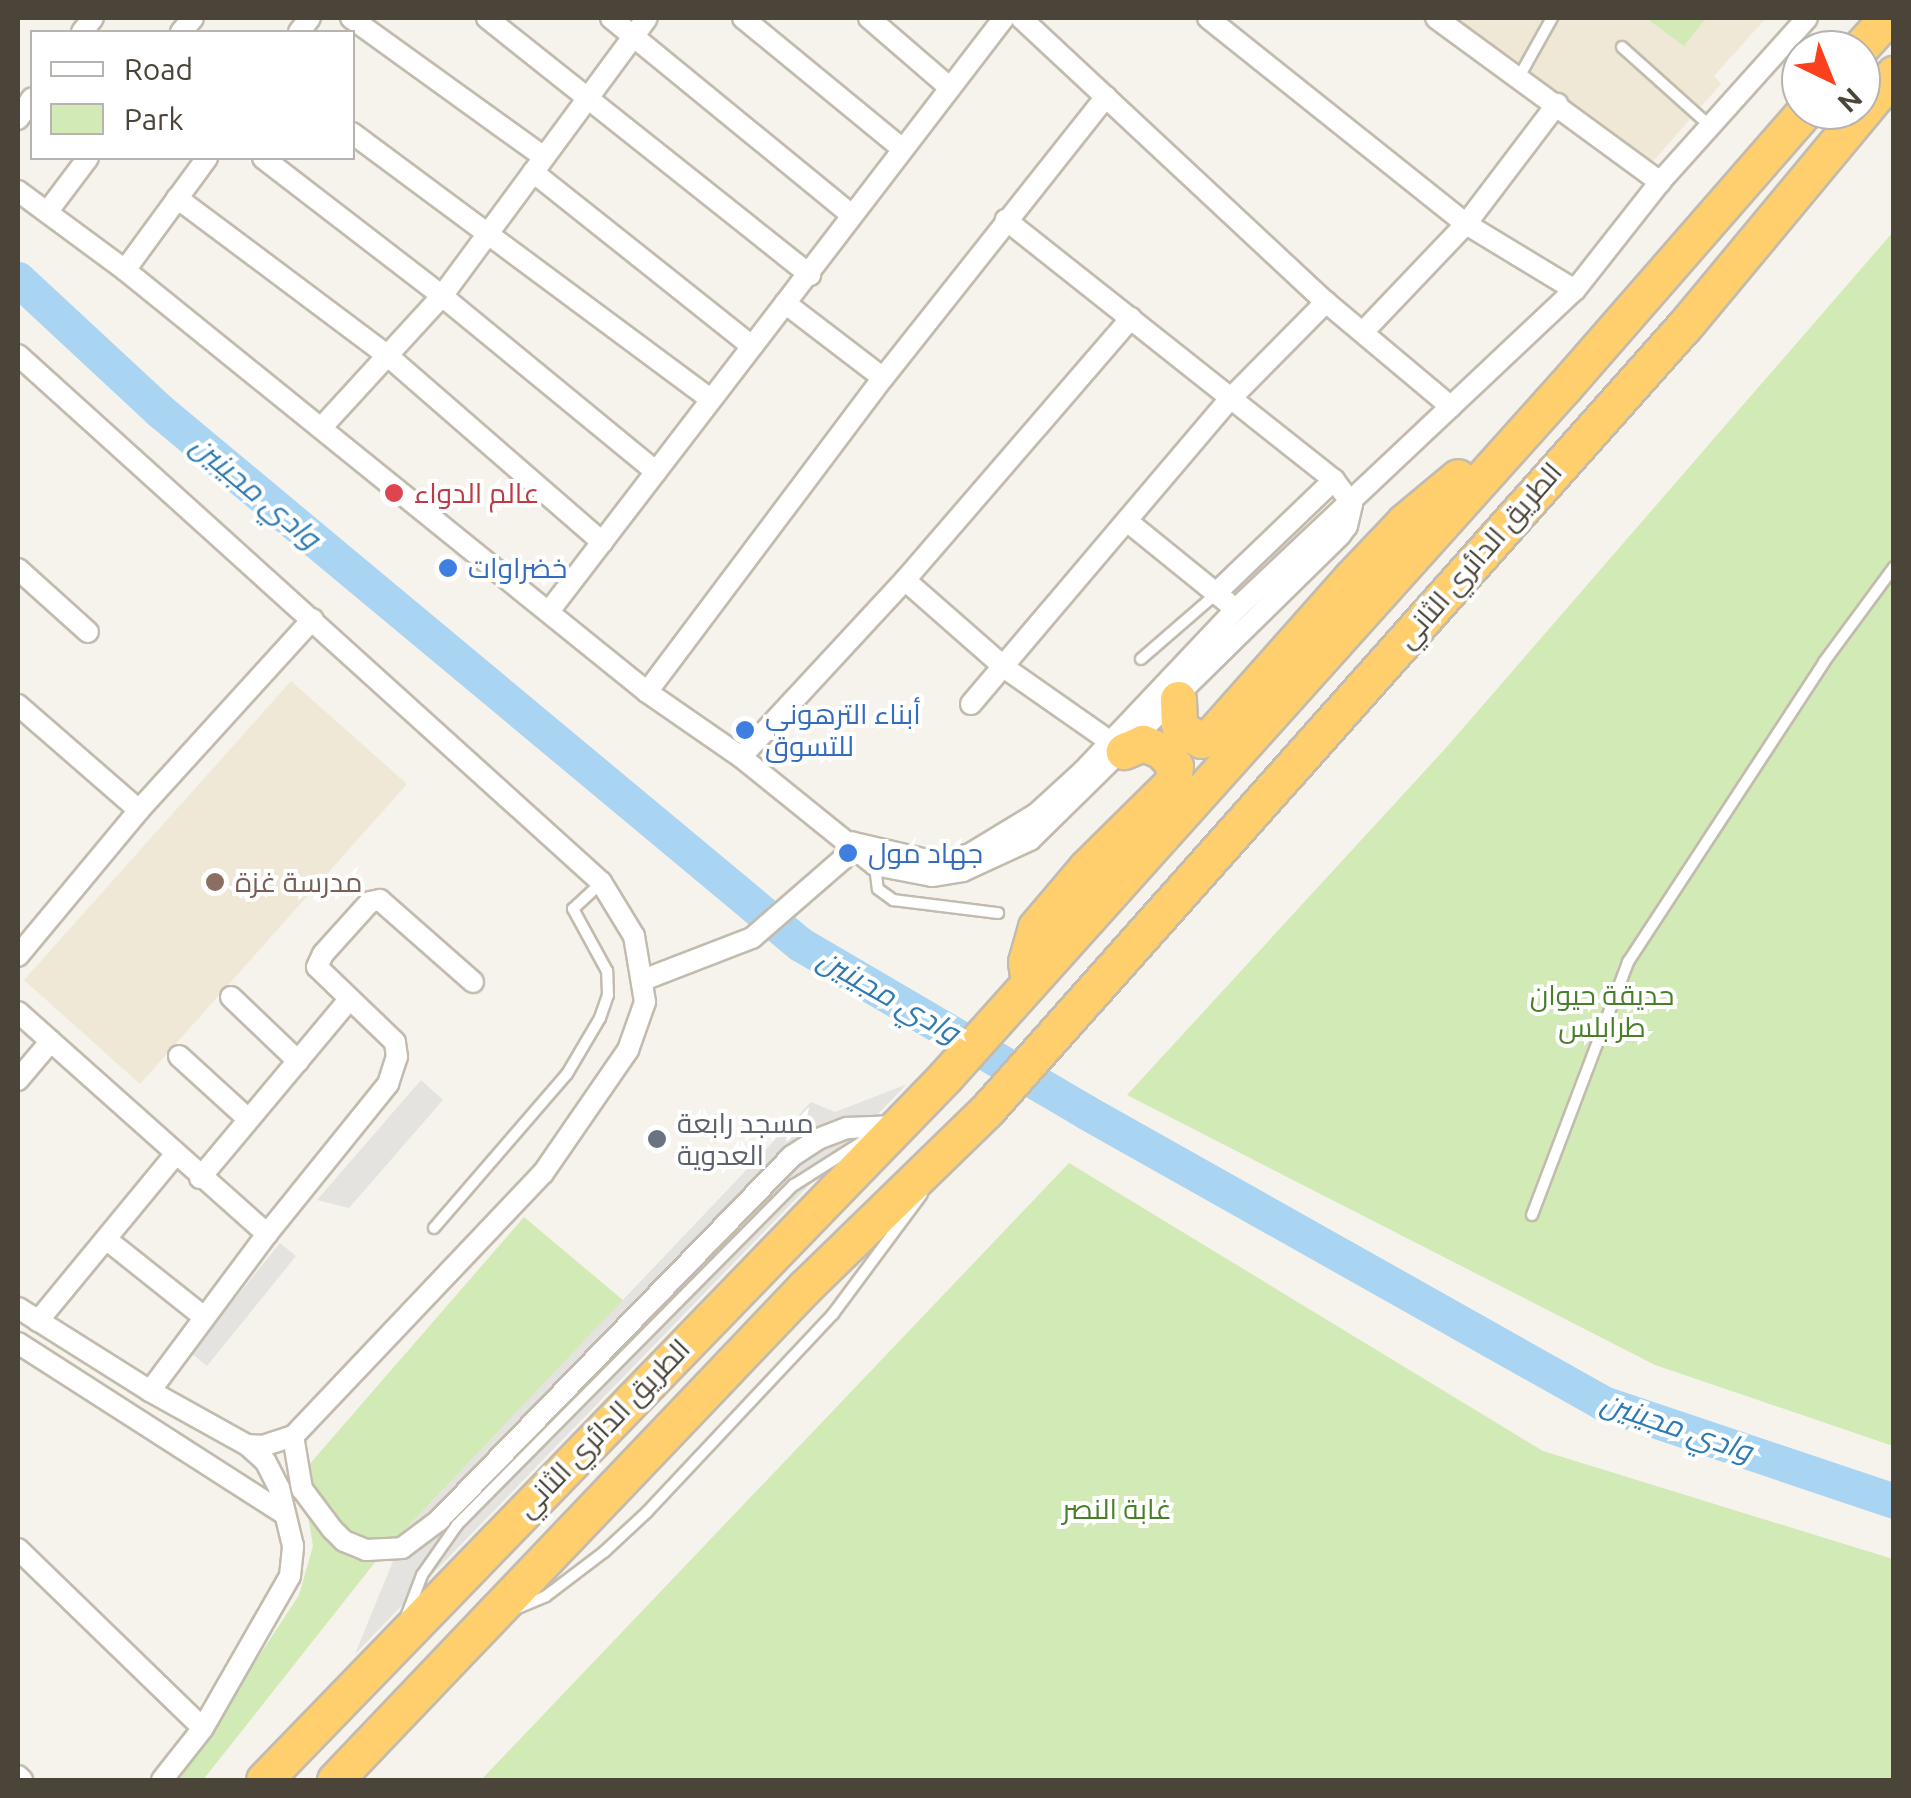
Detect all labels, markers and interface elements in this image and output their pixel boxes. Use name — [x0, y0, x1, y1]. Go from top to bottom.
legend — [30, 30, 355, 160]
north arrow — [1781, 30, 1881, 130]
text: Road — [124, 52, 193, 86]
text: N — [1832, 82, 1869, 119]
text: Park — [124, 102, 184, 136]
water label: وادي مجينين — [184, 427, 328, 555]
street label: الطريق الدائري الثاني — [1389, 455, 1569, 655]
place label: عالم الدواء — [414, 476, 540, 510]
marker: عالم الدواء — [383, 482, 405, 504]
place label: خضراوات — [468, 551, 567, 585]
marker: خضراوات — [437, 557, 459, 579]
place label: أبناء الترهوني للتسوق — [765, 697, 921, 763]
marker: أبناء الترهوني للتسوق — [734, 719, 756, 741]
place label: جهاد مول — [868, 836, 983, 870]
marker: جهاد مول — [837, 842, 859, 864]
place label: مدرسة غزة — [235, 865, 362, 899]
marker: مدرسة غزة — [204, 871, 226, 893]
water label: وادي مجينين — [812, 940, 966, 1050]
park label: حديقة حيوان طرابلس — [1530, 978, 1674, 1044]
place label: مسجد رابعة العدوية — [677, 1106, 814, 1172]
marker: مسجد رابعة العدوية — [646, 1128, 668, 1150]
street label: الطريق الدائري الثاني — [509, 1332, 697, 1524]
water label: وادي مجينين — [1597, 1383, 1757, 1469]
park label: غابة النصر — [1062, 1492, 1172, 1526]

